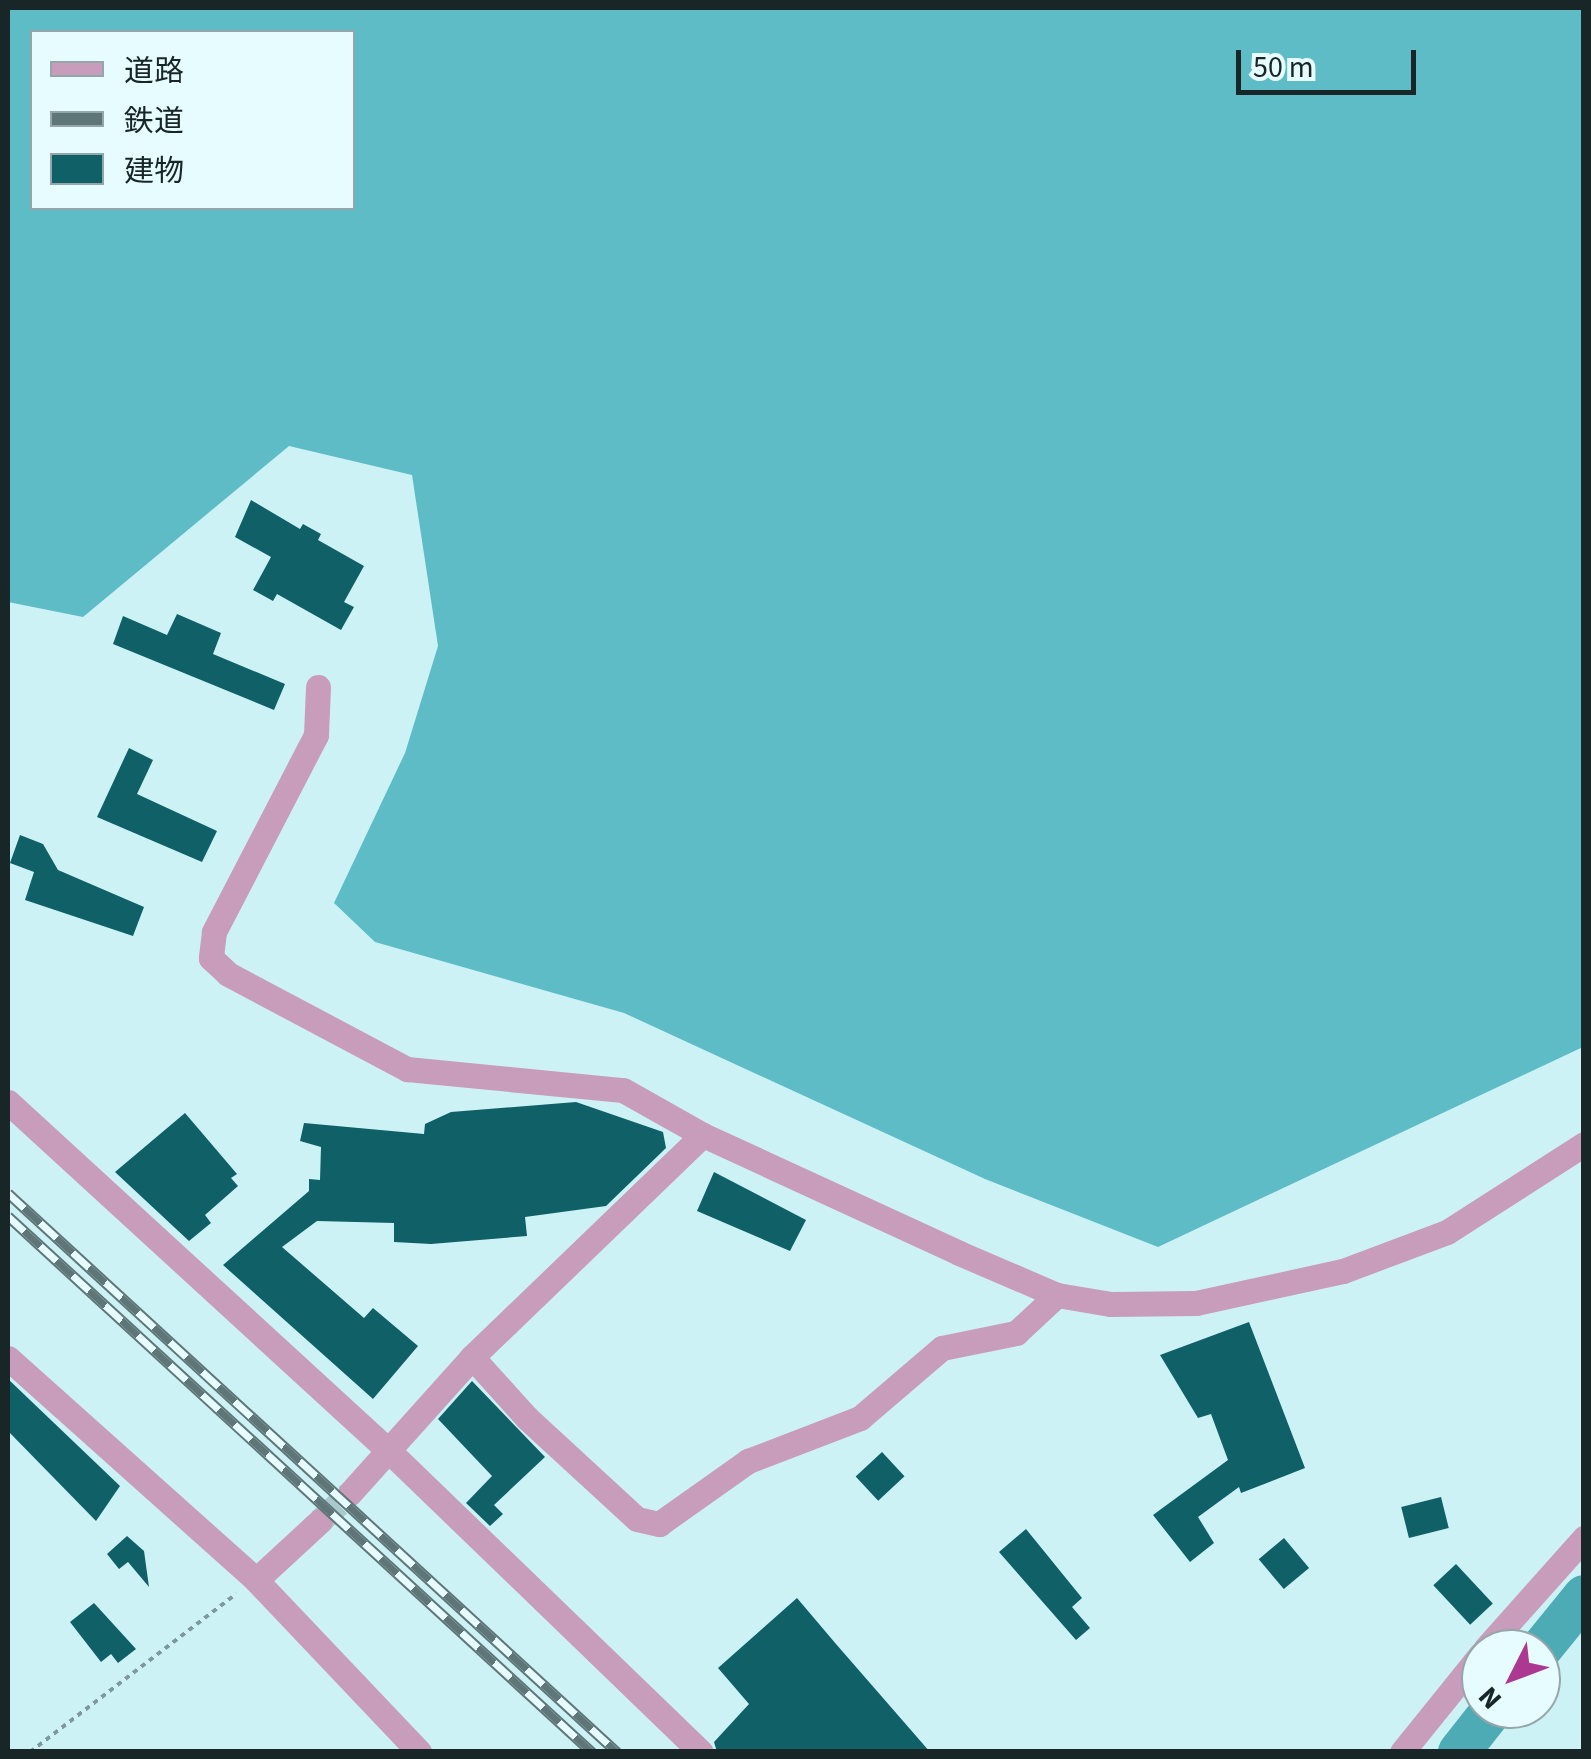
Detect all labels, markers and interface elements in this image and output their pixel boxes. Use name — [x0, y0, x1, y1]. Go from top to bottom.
legend — [30, 30, 355, 210]
scale bar — [1241, 30, 1421, 92]
text: 50 m — [1253, 46, 1314, 89]
text: 道路 — [124, 50, 184, 93]
text: 鉄道 — [124, 100, 184, 143]
text: 建物 — [124, 150, 184, 193]
north arrow — [1461, 1629, 1561, 1729]
text: N — [1469, 1677, 1511, 1718]

